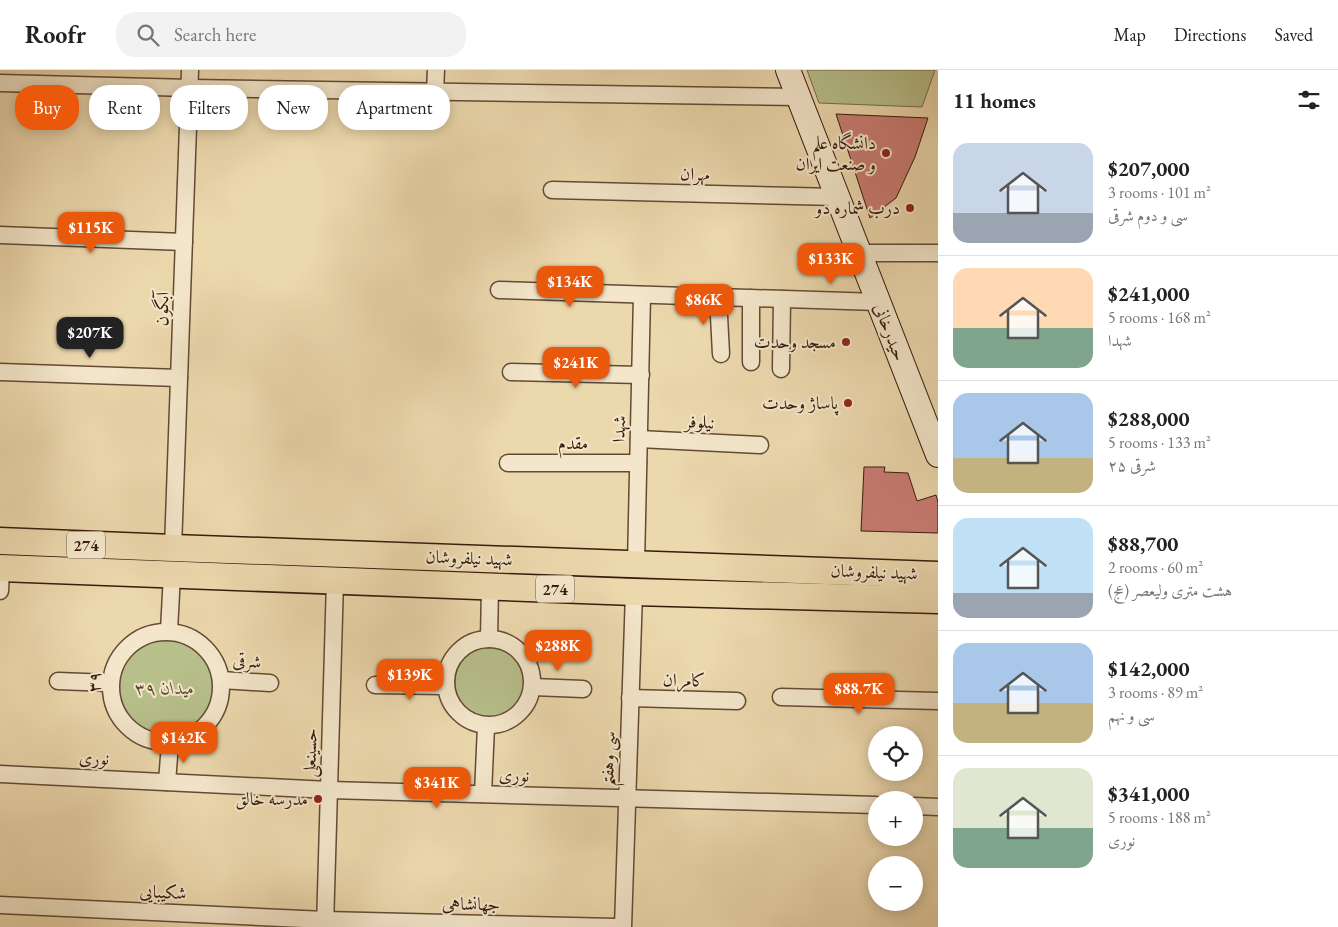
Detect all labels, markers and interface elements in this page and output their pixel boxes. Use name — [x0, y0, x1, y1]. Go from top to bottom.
search box — [116, 12, 466, 57]
text: Roofr — [25, 19, 86, 50]
icon: search — [134, 21, 162, 49]
text: Search here — [174, 22, 256, 47]
text: Map — [1114, 23, 1146, 46]
text: Directions — [1174, 23, 1246, 46]
text: Saved — [1274, 23, 1313, 46]
chip: Buy — [15, 85, 79, 130]
chip: Rent — [89, 85, 160, 130]
chip: Filters — [170, 85, 248, 130]
chip: New — [258, 85, 328, 130]
chip: Apartment — [338, 85, 450, 130]
icon: filters — [1295, 86, 1323, 114]
text: 11 homes — [953, 87, 1036, 114]
place label: دانشگاه علم و صنعت ایران — [796, 131, 876, 175]
marker: دانشگاه علم و صنعت ایران — [880, 147, 892, 159]
text: $207,000 — [1108, 155, 1190, 182]
street label: مهران — [680, 161, 710, 187]
icon: home — [993, 163, 1053, 223]
text: 3 rooms · 101 m² — [1108, 182, 1211, 203]
place label: درب شماره دو — [813, 196, 900, 219]
marker: درب شماره دو — [904, 202, 916, 214]
text: سی و دوم شرقی — [1108, 205, 1188, 226]
pin: $115K — [56, 212, 126, 254]
text: $115K — [69, 217, 113, 238]
pin: $133K — [796, 242, 866, 285]
text: $133K — [809, 248, 853, 269]
pin: $134K — [535, 266, 605, 308]
text: $134K — [548, 271, 592, 292]
text: $241,000 — [1108, 280, 1190, 307]
pin: $86K — [674, 284, 734, 326]
icon: home — [993, 288, 1053, 348]
street label: آبگون — [149, 289, 174, 327]
text: $86K — [686, 289, 722, 310]
street label: حیدرخانی — [869, 300, 912, 364]
text: 5 rooms · 168 m² — [1108, 307, 1211, 328]
pin: $207K — [55, 316, 125, 359]
text: $207K — [68, 322, 112, 343]
place label: مسجد وحدت — [754, 330, 836, 353]
text: شهدا — [1108, 330, 1132, 351]
marker: مسجد وحدت — [840, 336, 852, 348]
pin: $241K — [541, 346, 611, 389]
text: $241K — [554, 352, 598, 373]
place label: پاساژ وحدت — [762, 391, 840, 416]
marker: پاساژ وحدت — [842, 397, 854, 409]
text: $288,000 — [1108, 405, 1190, 432]
street label: نیلوفر — [683, 409, 715, 435]
icon: home — [993, 413, 1053, 473]
street label: شهدا — [607, 415, 631, 443]
street label: مقدم — [558, 431, 588, 459]
text: 5 rooms · 133 m² — [1108, 432, 1211, 453]
text: ۲۵ شرقی — [1108, 455, 1156, 476]
text: $88,700 — [1108, 530, 1178, 557]
road number: 274 — [67, 532, 105, 558]
icon: home — [993, 538, 1053, 598]
street label: شهید نیلفروشان — [425, 544, 513, 572]
text: 2 rooms · 60 m² — [1108, 557, 1203, 578]
street label: شهید نیلفروشان — [830, 558, 918, 586]
road number: 274 — [536, 576, 574, 602]
text: هشت متری ولیعصر (عج) — [1108, 580, 1232, 601]
pin: $288K — [523, 630, 593, 672]
text: $288K — [536, 635, 580, 656]
street label: شرقی — [232, 648, 262, 674]
text: $142,000 — [1108, 655, 1190, 682]
pin: $139K — [375, 658, 445, 701]
icon: home — [993, 663, 1053, 723]
text: $139K — [388, 664, 432, 685]
street label: کامران — [662, 668, 706, 693]
street label: ۳۹ — [81, 671, 106, 693]
pin: $88.7K — [818, 672, 900, 715]
park label: میدان ۳۹ — [135, 676, 194, 699]
text: $88.7K — [835, 678, 883, 699]
text: 3 rooms · 89 m² — [1108, 682, 1203, 703]
text: سی و نهم — [1108, 705, 1155, 726]
pin: $142K — [149, 722, 219, 764]
map controls — [868, 726, 923, 911]
button: locate — [868, 726, 923, 781]
text: $142K — [162, 727, 206, 748]
street label: حسینعلی — [297, 728, 324, 778]
street label: سی وهفتم — [595, 731, 627, 787]
street label: نوری — [78, 745, 110, 770]
street label: نوری — [498, 762, 530, 787]
pin: $341K — [402, 766, 472, 809]
text: $341K — [415, 772, 459, 793]
text: $341,000 — [1108, 780, 1190, 807]
place label: مدرسه خالق — [236, 787, 308, 810]
icon: home — [993, 788, 1053, 848]
button: + — [868, 791, 923, 846]
marker: مدرسه خالق — [312, 793, 324, 805]
text: 5 rooms · 188 m² — [1108, 807, 1211, 828]
text: نوری — [1108, 830, 1135, 851]
button: − — [868, 856, 923, 911]
street label: شکیبایی — [139, 879, 187, 905]
street label: جهانشاهی — [442, 891, 500, 916]

